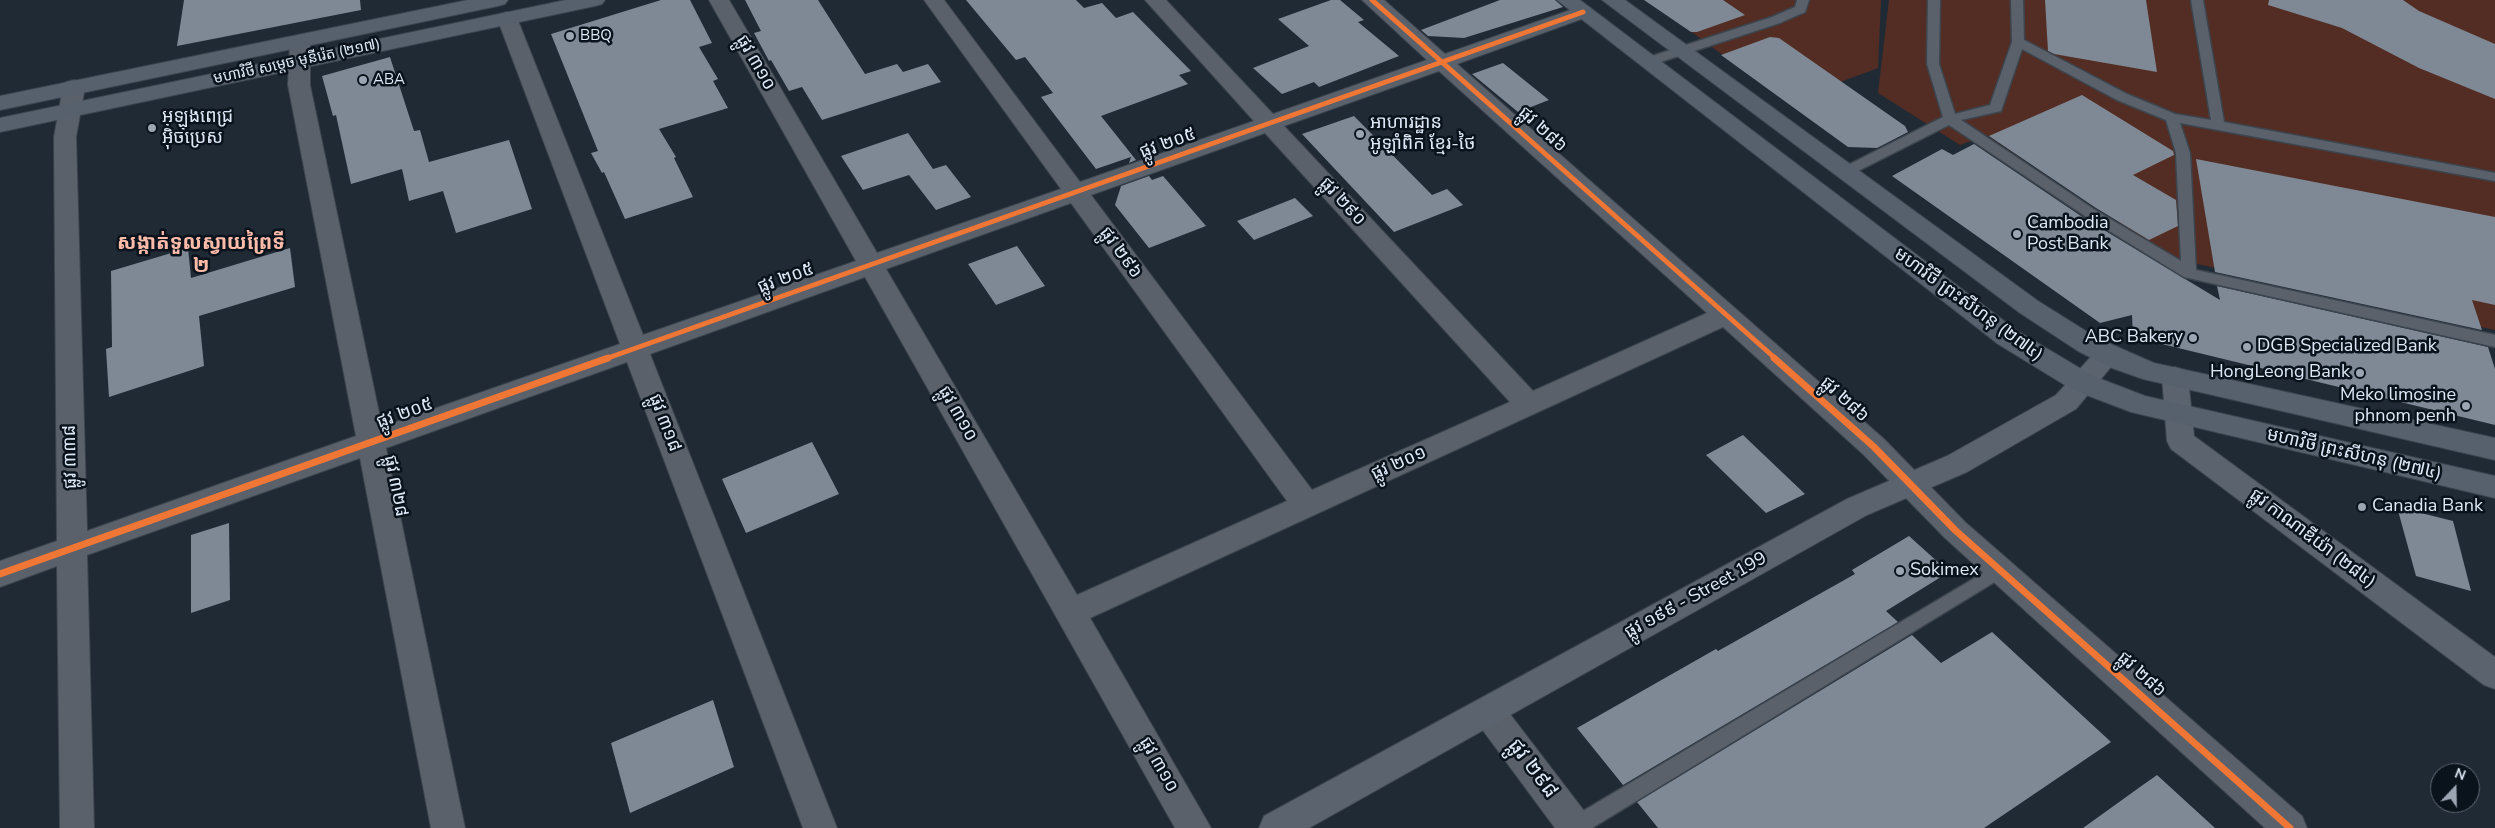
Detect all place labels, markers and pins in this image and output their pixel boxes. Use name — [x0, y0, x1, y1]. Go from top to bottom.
place label: BBQ — [580, 27, 612, 45]
marker: BBQ — [564, 30, 576, 42]
place label: ABA — [373, 71, 405, 89]
marker: ABA — [357, 74, 369, 86]
place label: អុឡុងពេជ្រ អ៊ិចប្រេស — [162, 107, 233, 150]
place label: អាហារដ្ឋាន អូឡាំពិក ខ្មែរ-ថៃ — [1370, 113, 1475, 156]
marker: អុឡុងពេជ្រ អ៊ិចប្រេស — [146, 122, 158, 134]
marker: អាហារដ្ឋាន អូឡាំពិក ខ្មែរ-ថៃ — [1354, 128, 1366, 140]
place label: Cambodia Post Bank — [2027, 213, 2108, 255]
marker: Cambodia Post Bank — [2011, 228, 2023, 240]
place label: ABC Bakery — [2085, 327, 2183, 349]
marker: ABC Bakery — [2187, 332, 2199, 344]
place label: DGB Specialized Bank — [2257, 336, 2437, 358]
marker: DGB Specialized Bank — [2241, 341, 2253, 353]
place label: HongLeong Bank — [2210, 362, 2350, 384]
marker: HongLeong Bank — [2354, 367, 2366, 379]
place label: Meko limosine phnom penh — [2340, 385, 2456, 428]
marker: Meko limosine phnom penh — [2460, 400, 2472, 412]
place label: Canadia Bank — [2372, 496, 2483, 518]
marker: Canadia Bank — [2356, 501, 2368, 513]
place label: Sokimex — [1910, 560, 1979, 582]
marker: Sokimex — [1894, 565, 1906, 577]

